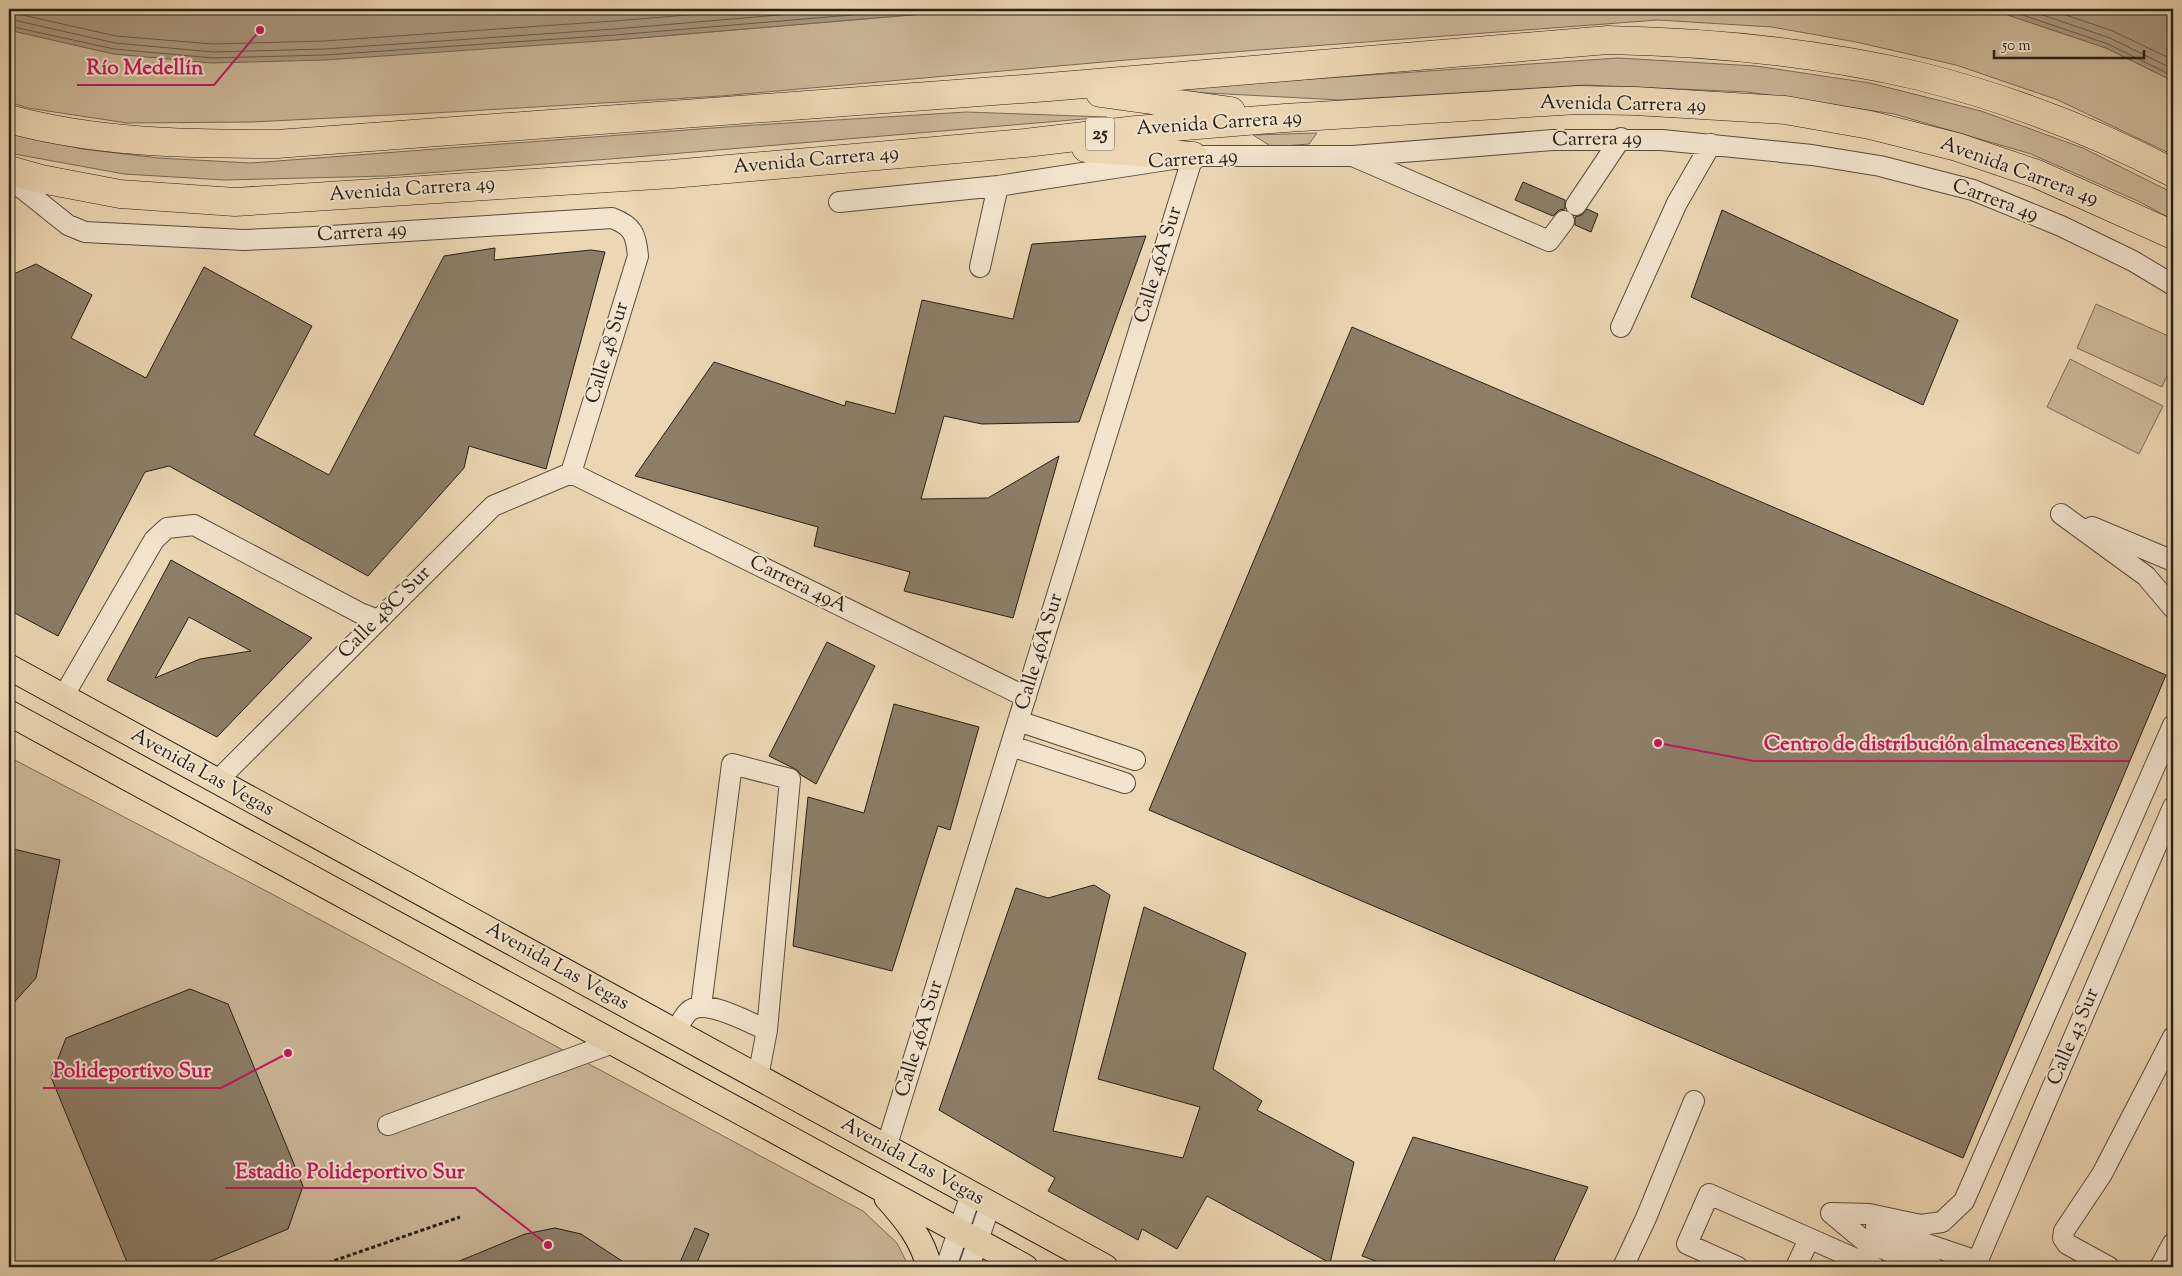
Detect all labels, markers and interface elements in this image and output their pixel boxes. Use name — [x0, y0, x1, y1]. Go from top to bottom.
scale bar — [1994, 28, 2144, 60]
text: 50 m — [2001, 36, 2031, 57]
callout: Río Medellín — [77, 49, 214, 85]
text: Río Medellín — [86, 54, 204, 84]
street label: Avenida Carrera 49 — [1540, 89, 1706, 121]
street label: Avenida Carrera 49 — [1135, 104, 1303, 144]
road number: 25 — [1086, 118, 1114, 150]
street label: Carrera 49 — [1552, 125, 1642, 155]
street label: Avenida Carrera 49 — [1937, 132, 2101, 212]
street label: Avenida Carrera 49 — [732, 139, 900, 183]
street label: Carrera 49 — [1147, 142, 1239, 178]
street label: Avenida Carrera 49 — [328, 170, 496, 210]
street label: Carrera 49 — [1949, 174, 2041, 228]
street label: Calle 46A Sur — [1128, 203, 1191, 327]
street label: Carrera 49 — [316, 215, 408, 251]
street label: Calle 48 Sur — [579, 298, 637, 407]
street label: Carrera 49A — [744, 549, 852, 621]
street label: Calle 48C Sur — [332, 560, 438, 666]
street label: Calle 46A Sur — [1009, 590, 1072, 714]
street label: Avenida Las Vegas — [125, 721, 279, 825]
callout: Centro de distribución almacenes Exito — [1754, 725, 2129, 761]
text: Centro de distribución almacenes Exito — [1764, 730, 2119, 760]
street label: Avenida Las Vegas — [480, 915, 634, 1019]
street label: Calle 46A Sur — [889, 977, 952, 1101]
street label: Calle 43 Sur — [2041, 983, 2108, 1090]
callout: Polideportivo Sur — [43, 1052, 221, 1088]
text: Polideportivo Sur — [53, 1057, 211, 1087]
street label: Avenida Las Vegas — [835, 1110, 989, 1214]
callout: Estadio Polideportivo Sur — [225, 1152, 475, 1188]
text: Estadio Polideportivo Sur — [235, 1158, 465, 1188]

